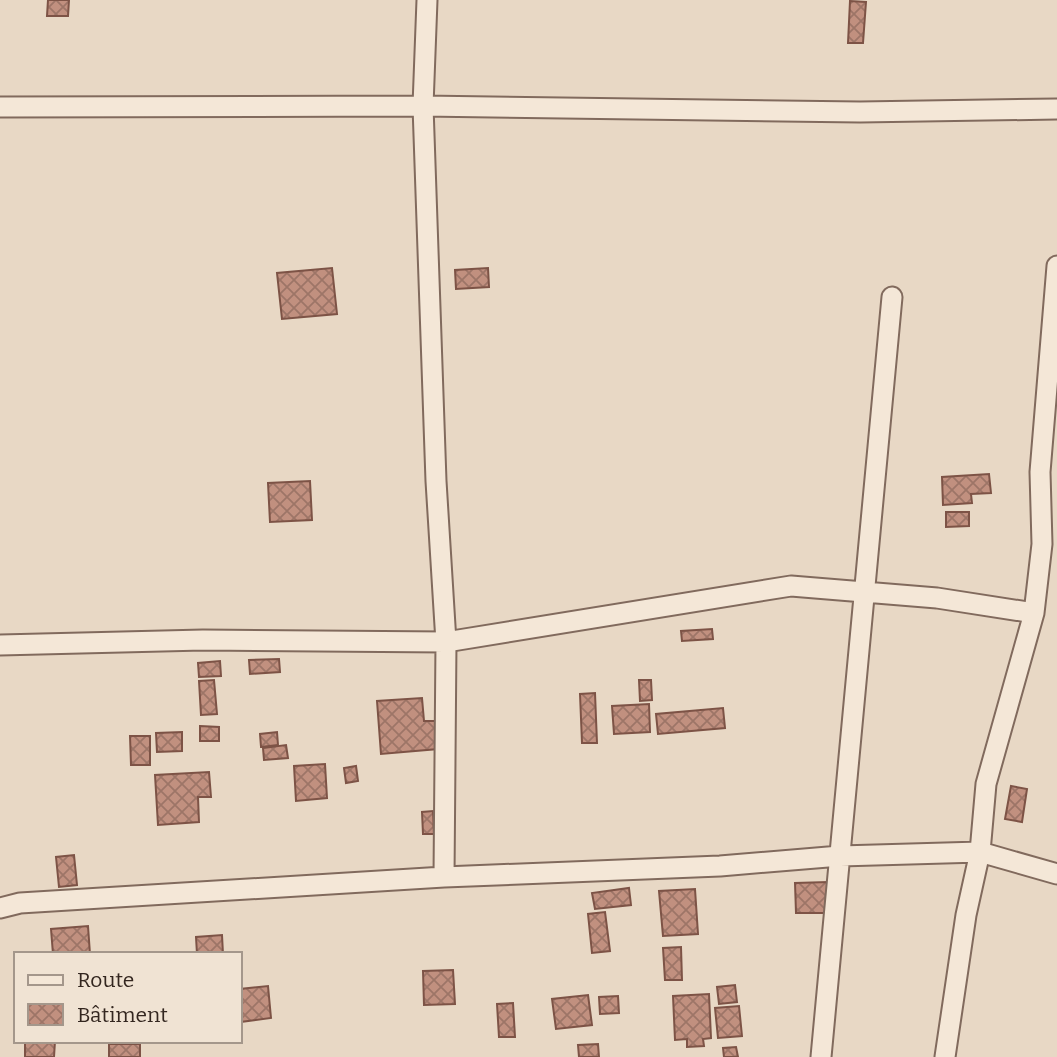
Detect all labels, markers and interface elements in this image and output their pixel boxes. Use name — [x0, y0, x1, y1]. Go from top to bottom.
legend — [14, 952, 242, 1043]
text: Route — [77, 967, 134, 993]
text: Bâtiment — [77, 1002, 168, 1028]

